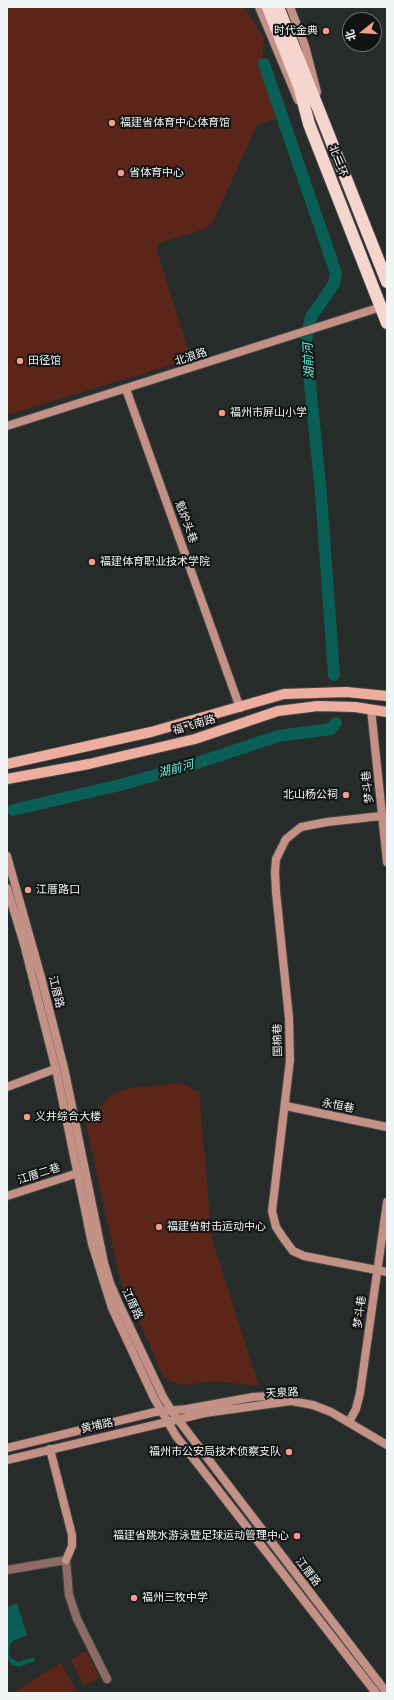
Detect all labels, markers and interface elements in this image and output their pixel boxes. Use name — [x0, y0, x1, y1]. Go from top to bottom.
north arrow — [342, 12, 382, 52]
place label: 时代金典 — [274, 24, 318, 38]
marker: 时代金典 — [321, 26, 331, 36]
text: 北 — [343, 28, 359, 43]
place label: 福建省体育中心体育馆 — [120, 116, 230, 130]
marker: 福建省体育中心体育馆 — [107, 118, 117, 128]
street label: 北二环 — [326, 143, 350, 179]
place label: 省体育中心 — [129, 166, 184, 180]
marker: 省体育中心 — [116, 168, 126, 178]
water label: 湖前河 — [301, 343, 317, 379]
street label: 北浪路 — [173, 346, 209, 368]
place label: 田径馆 — [28, 354, 61, 368]
marker: 田径馆 — [15, 356, 25, 366]
place label: 福州市屏山小学 — [230, 406, 307, 420]
marker: 福州市屏山小学 — [217, 408, 227, 418]
street label: 魁炉头巷 — [172, 499, 200, 545]
place label: 福建体育职业技术学院 — [100, 555, 210, 569]
marker: 福建体育职业技术学院 — [87, 557, 97, 567]
street label: 福飞南路 — [171, 713, 217, 737]
water label: 湖前河 — [157, 757, 195, 781]
street label: 梦斗巷 — [360, 770, 376, 804]
place label: 北山杨公祠 — [283, 788, 338, 802]
marker: 北山杨公祠 — [341, 790, 351, 800]
place label: 江厝路口 — [36, 883, 80, 897]
marker: 江厝路口 — [23, 885, 33, 895]
street label: 江厝路 — [46, 974, 66, 1010]
street label: 国棉巷 — [271, 1023, 285, 1057]
street label: 永恒巷 — [321, 1096, 355, 1116]
place label: 义井综合大楼 — [35, 1110, 101, 1124]
marker: 义井综合大楼 — [22, 1112, 32, 1122]
street label: 江厝二巷 — [16, 1161, 62, 1187]
place label: 福建省射击运动中心 — [167, 1220, 266, 1234]
marker: 福建省射击运动中心 — [154, 1222, 164, 1232]
street label: 江厝路 — [119, 1286, 145, 1322]
street label: 梦斗巷 — [351, 1295, 369, 1329]
street label: 天泉路 — [265, 1386, 299, 1400]
street label: 黄埔路 — [79, 1416, 115, 1436]
place label: 福州市公安局技术侦察支队 — [149, 1445, 281, 1459]
marker: 福州市公安局技术侦察支队 — [284, 1447, 294, 1457]
place label: 福建省跳水游泳暨足球运动管理中心 — [113, 1529, 289, 1543]
marker: 福建省跳水游泳暨足球运动管理中心 — [292, 1531, 302, 1541]
street label: 江厝路 — [293, 1555, 323, 1589]
place label: 福州三牧中学 — [142, 1591, 208, 1605]
marker: 福州三牧中学 — [129, 1593, 139, 1603]

